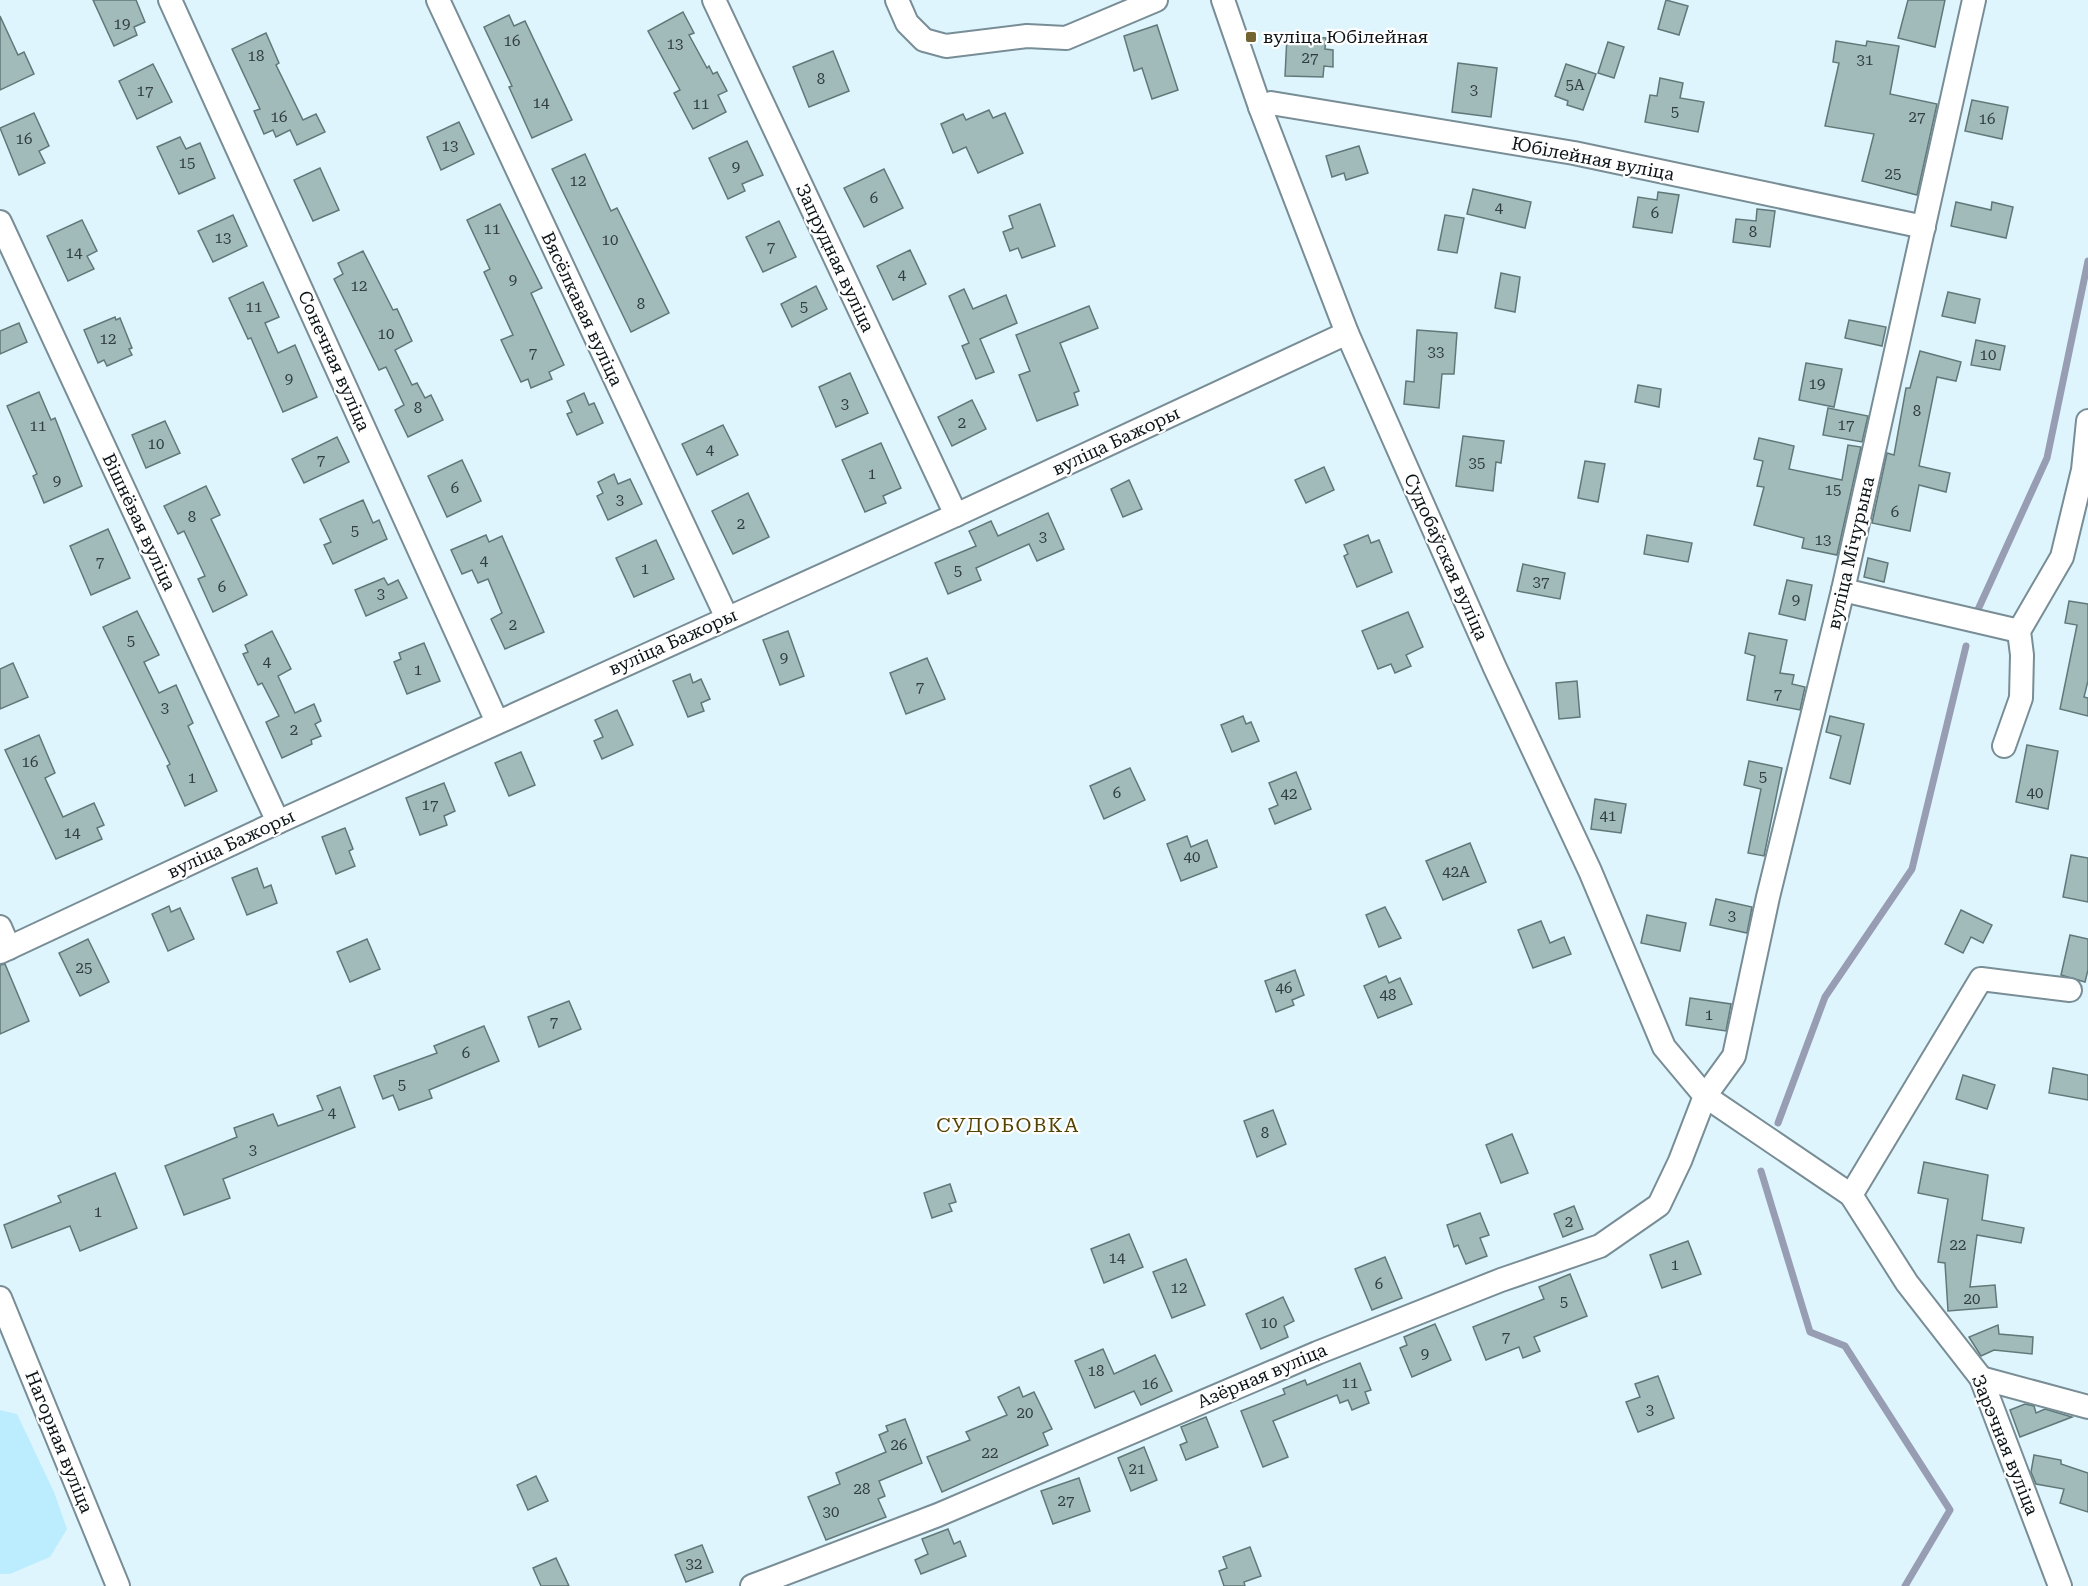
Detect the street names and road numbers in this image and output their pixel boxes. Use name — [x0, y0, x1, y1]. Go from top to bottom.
street label: Юбілейная вуліца — [1510, 132, 1676, 185]
street label: Запрудная вуліца — [792, 180, 879, 336]
street label: Вясёлкавая вуліца — [537, 228, 628, 389]
street label: Сонечная вуліца — [294, 287, 375, 434]
street label: вуліца Бажоры — [1049, 402, 1183, 479]
street label: Вішнёвая вуліца — [98, 450, 181, 594]
street label: Судобаўская вуліца — [1400, 470, 1493, 644]
street label: вуліца Мічурына — [1823, 474, 1878, 631]
street label: вуліца Бажоры — [605, 604, 740, 679]
street label: вуліца Бажоры — [164, 805, 298, 882]
street label: Азёрная вуліца — [1194, 1339, 1330, 1412]
street label: Нагорная вуліца — [21, 1368, 98, 1516]
street label: Зарэчная вуліца — [1968, 1371, 2043, 1518]

